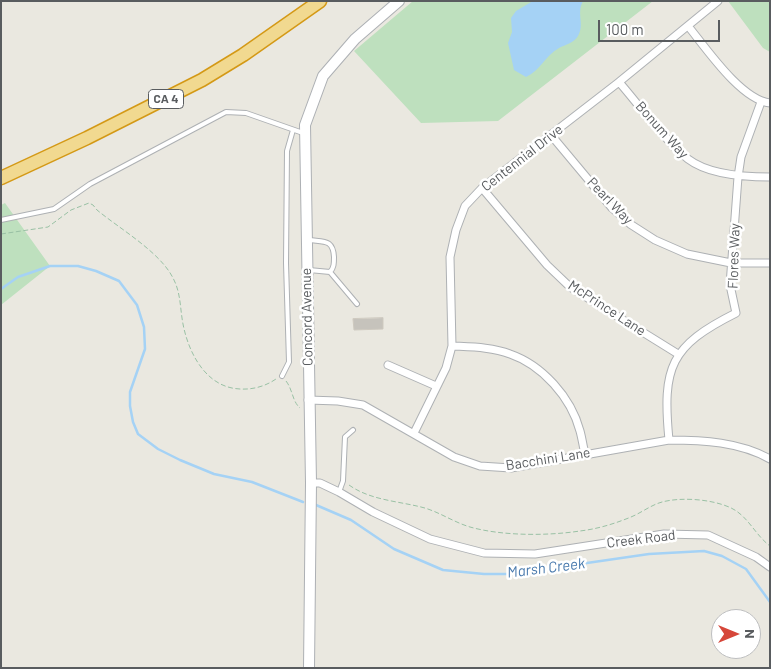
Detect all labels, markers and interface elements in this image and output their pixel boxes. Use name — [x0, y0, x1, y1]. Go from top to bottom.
scale bar — [601, 10, 724, 42]
text: 100 m — [606, 20, 644, 38]
road number: CA 4 — [148, 90, 184, 108]
street label: Bonum Way — [632, 98, 692, 162]
street label: Centennial Drive — [478, 121, 566, 195]
street label: Pearl Way — [584, 174, 636, 228]
street label: Flores Way — [724, 223, 744, 289]
street label: Concord Avenue — [298, 268, 316, 366]
street label: McPrince Lane — [565, 277, 649, 339]
street label: Bacchini Lane — [505, 444, 591, 474]
street label: Creek Road — [606, 526, 676, 552]
water label: Marsh Creek — [506, 554, 586, 582]
north arrow — [711, 609, 761, 659]
text: N — [742, 629, 759, 639]

